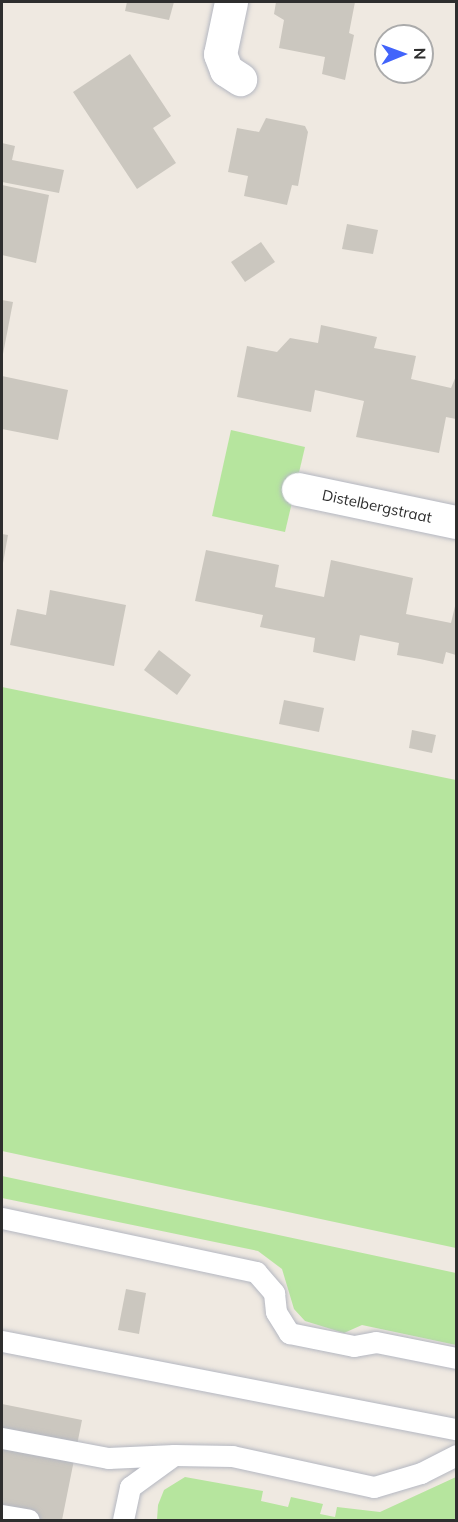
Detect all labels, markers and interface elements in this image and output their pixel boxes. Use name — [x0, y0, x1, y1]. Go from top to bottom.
north arrow — [374, 24, 434, 84]
text: N — [410, 48, 430, 60]
street label: Distelbergstraat — [320, 486, 434, 526]

